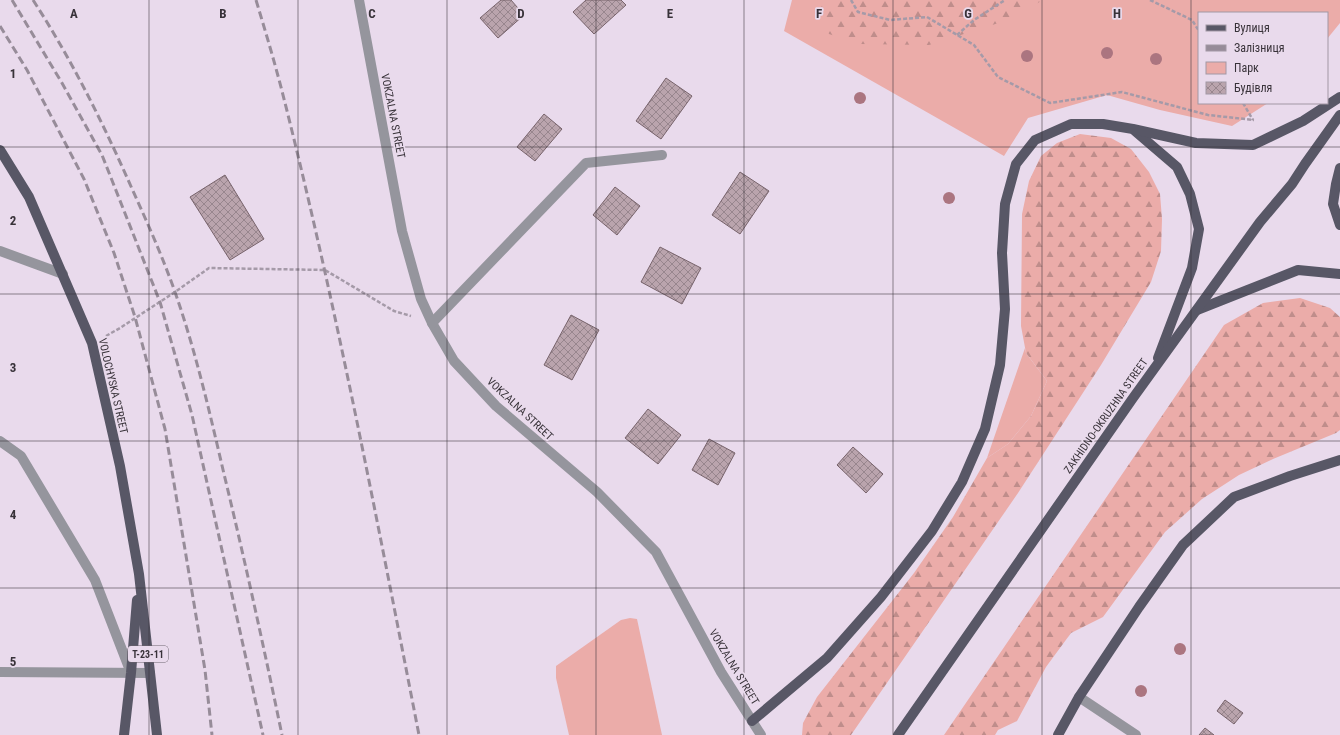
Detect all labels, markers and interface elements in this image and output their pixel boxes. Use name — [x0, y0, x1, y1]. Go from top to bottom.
text: A — [70, 6, 78, 21]
text: B — [219, 6, 227, 21]
text: C — [368, 6, 376, 21]
text: D — [517, 6, 525, 21]
text: E — [667, 6, 674, 21]
text: F — [816, 6, 822, 21]
text: G — [964, 6, 972, 21]
text: H — [1113, 6, 1121, 21]
legend — [1198, 12, 1328, 104]
text: Вулиця — [1234, 21, 1270, 35]
text: Залізниця — [1234, 41, 1285, 55]
text: Парк — [1234, 61, 1259, 75]
text: 1 — [10, 66, 16, 81]
street label: VOKZALNA STREET — [378, 73, 408, 160]
text: Будівля — [1234, 81, 1272, 95]
text: 2 — [10, 213, 17, 228]
street label: VOLOCHYSKA STREET — [96, 337, 130, 435]
street label: ZAKHIDNO-OKRUZHNA STREET — [1061, 356, 1151, 476]
text: 3 — [10, 360, 16, 375]
street label: VOKZALNA STREET — [484, 375, 556, 443]
text: 4 — [10, 507, 17, 522]
street label: VOKZALNA STREET — [706, 627, 762, 707]
road number: Т-23-11 — [128, 646, 168, 662]
text: 5 — [10, 654, 17, 669]

